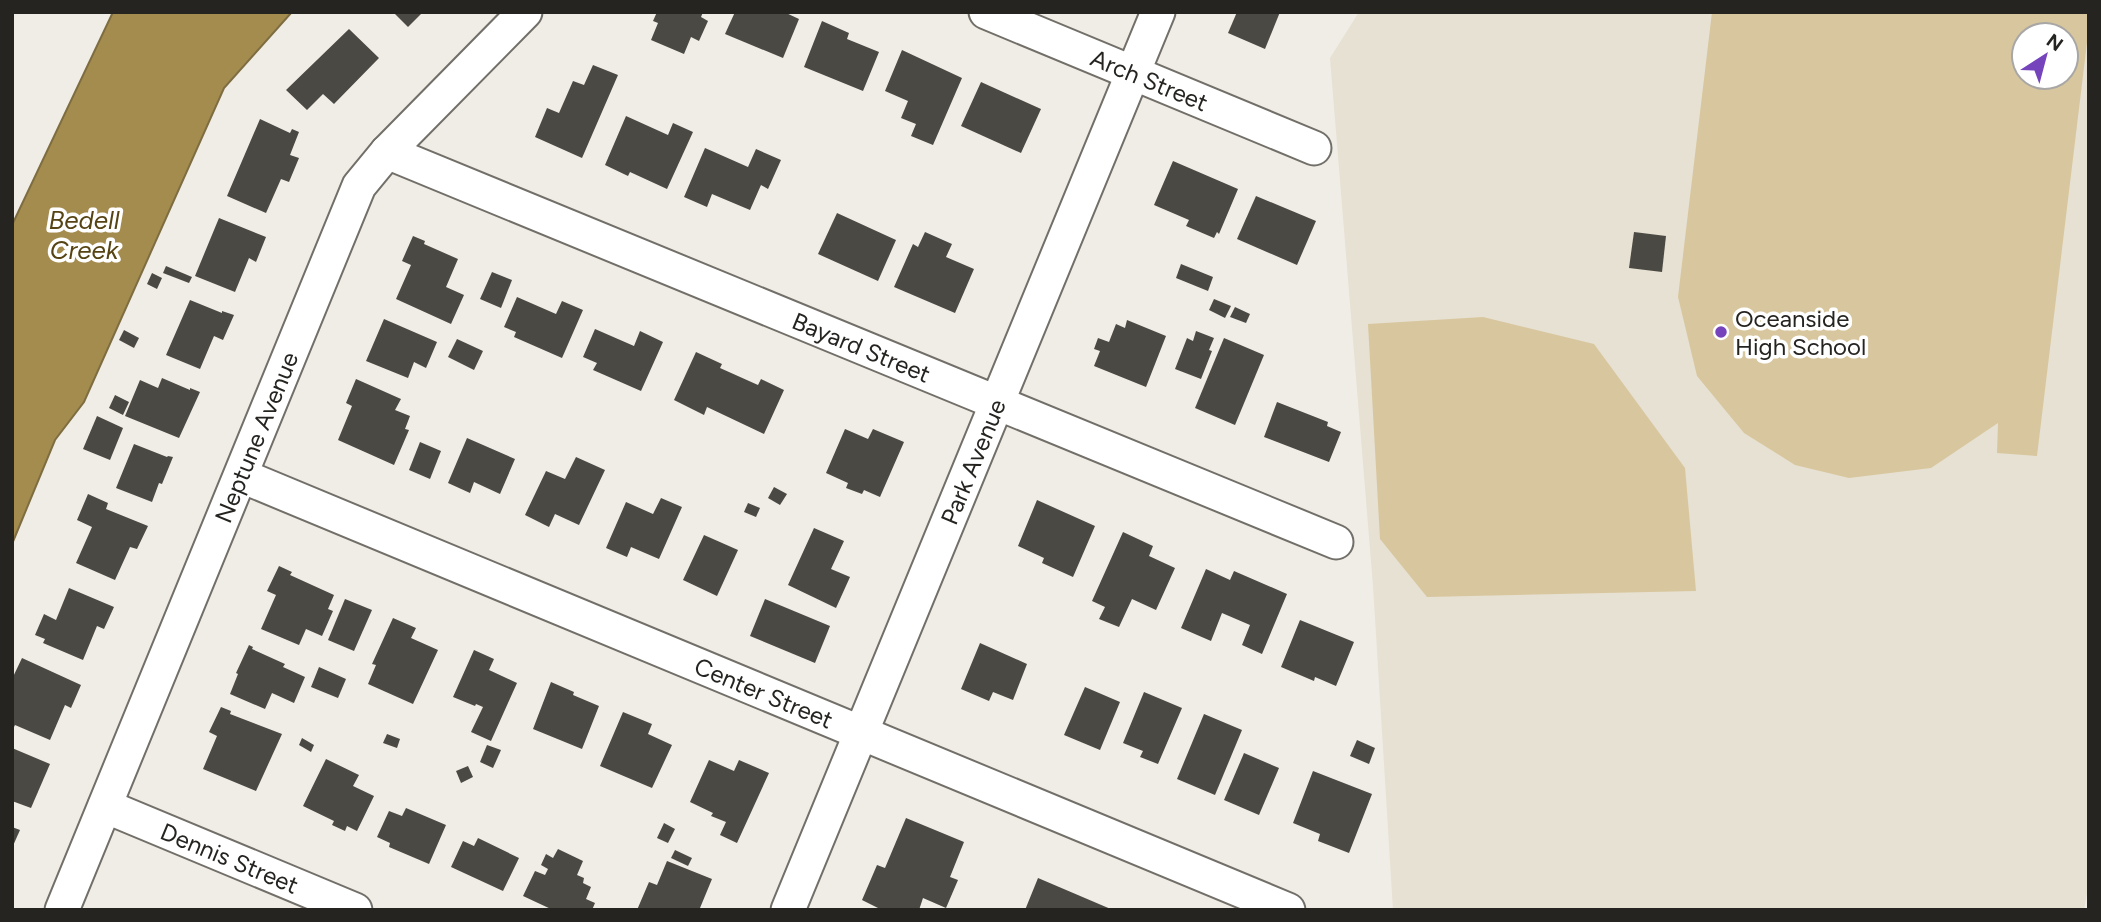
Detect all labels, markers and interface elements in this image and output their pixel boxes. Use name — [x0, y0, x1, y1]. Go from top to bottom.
north arrow — [2010, 21, 2080, 91]
text: N — [2042, 29, 2067, 56]
street label: Arch Street — [1087, 43, 1212, 117]
water label: Bedell Creek — [48, 204, 120, 266]
place label: Oceanside High School — [1735, 304, 1866, 361]
street label: Bayard Street — [788, 306, 935, 388]
marker: Oceanside High School — [1713, 324, 1729, 340]
street label: Neptune Avenue — [208, 348, 304, 527]
street label: Park Avenue — [934, 395, 1011, 528]
street label: Center Street — [690, 651, 837, 734]
street label: Dennis Street — [156, 816, 303, 899]

